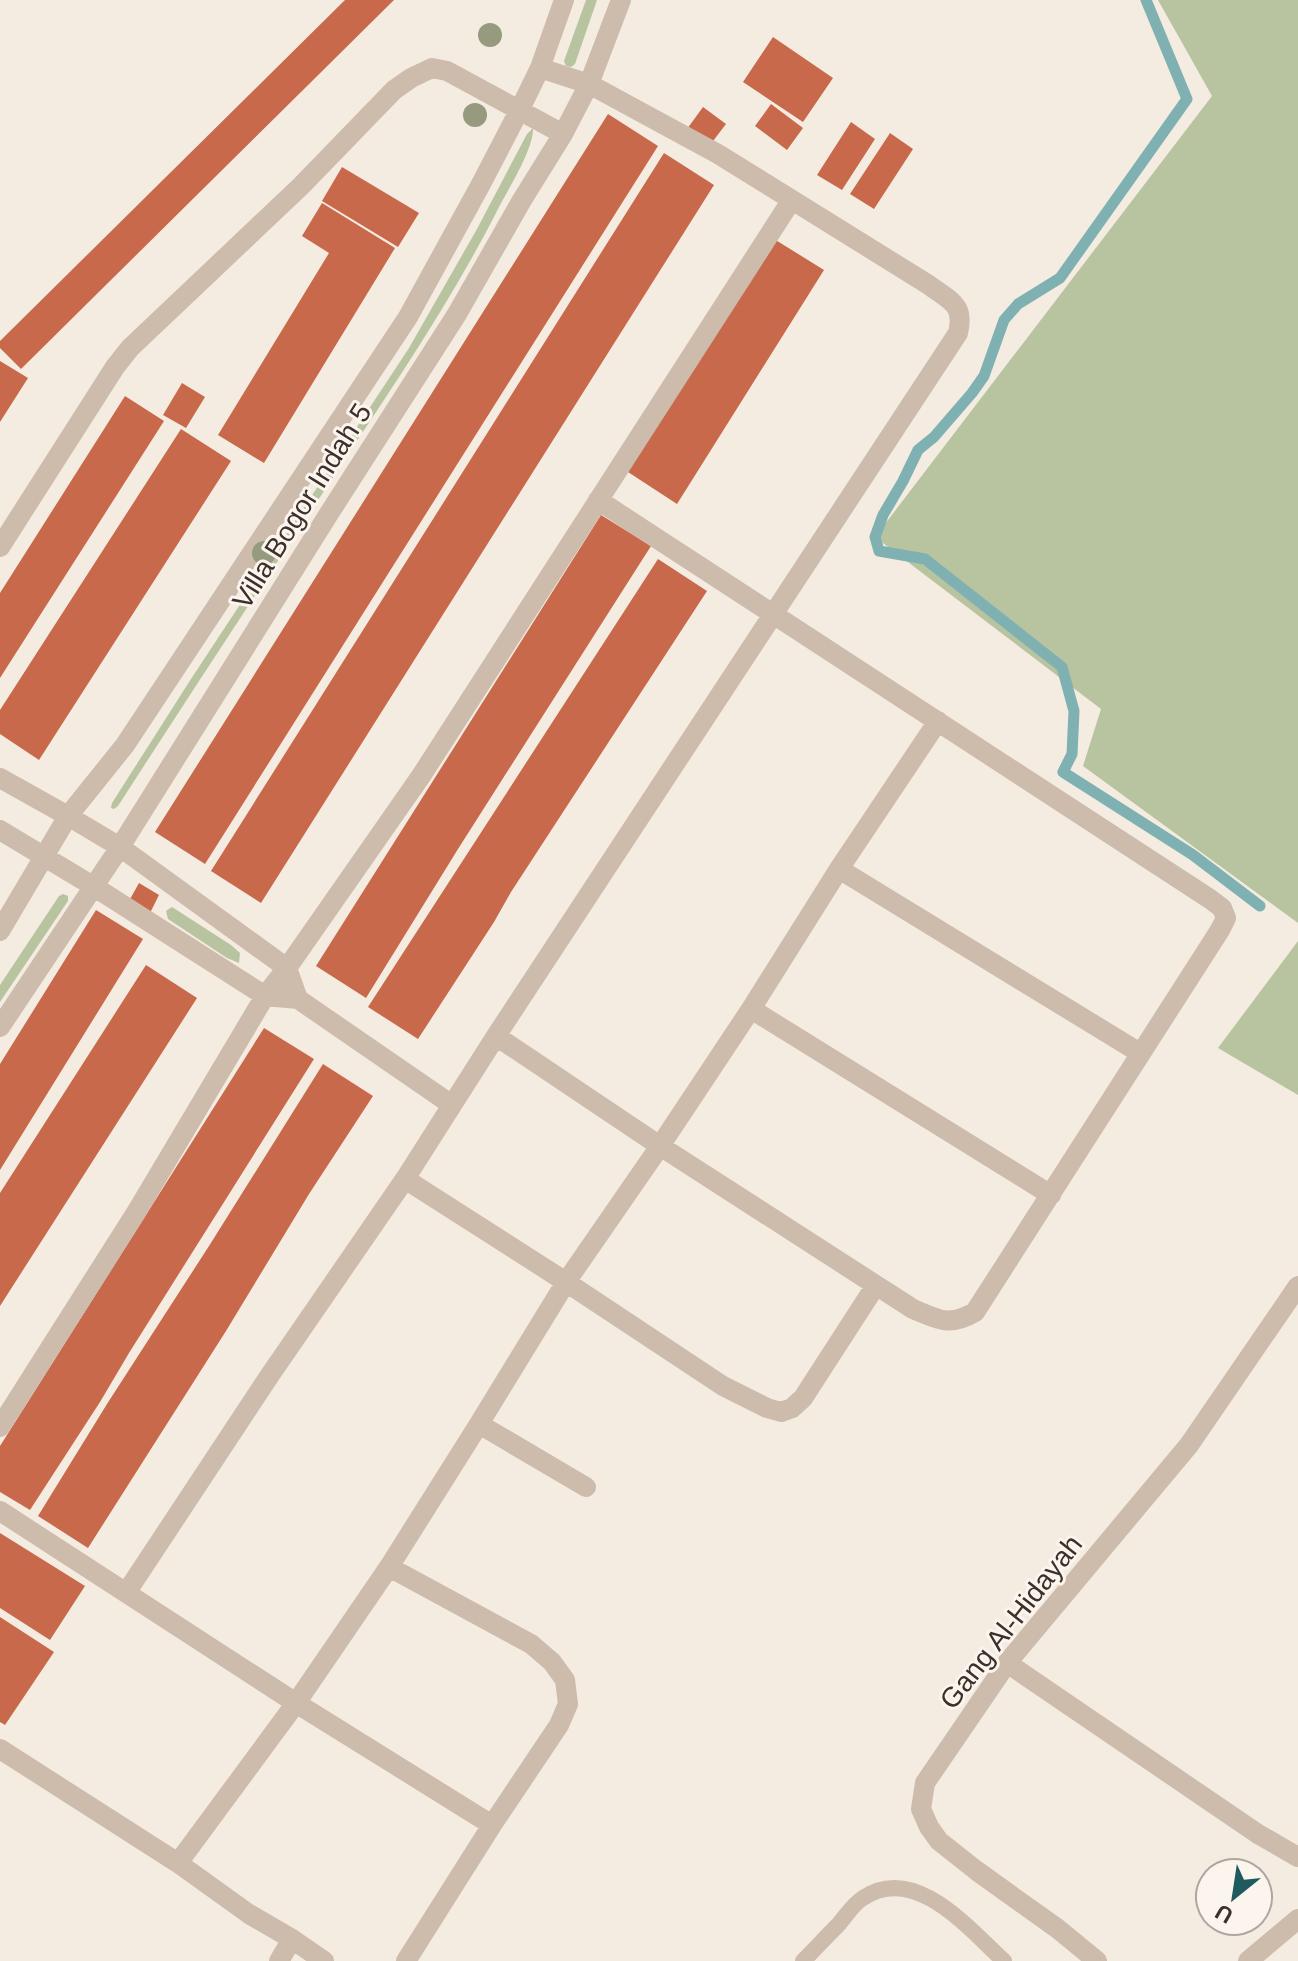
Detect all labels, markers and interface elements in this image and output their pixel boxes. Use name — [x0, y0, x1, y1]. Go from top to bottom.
street label: Villa Bogor Indah 5 — [226, 398, 378, 614]
street label: Gang Al-Hidayah — [934, 1529, 1088, 1715]
north arrow — [1194, 1857, 1274, 1937]
text: U — [1211, 1899, 1237, 1929]

